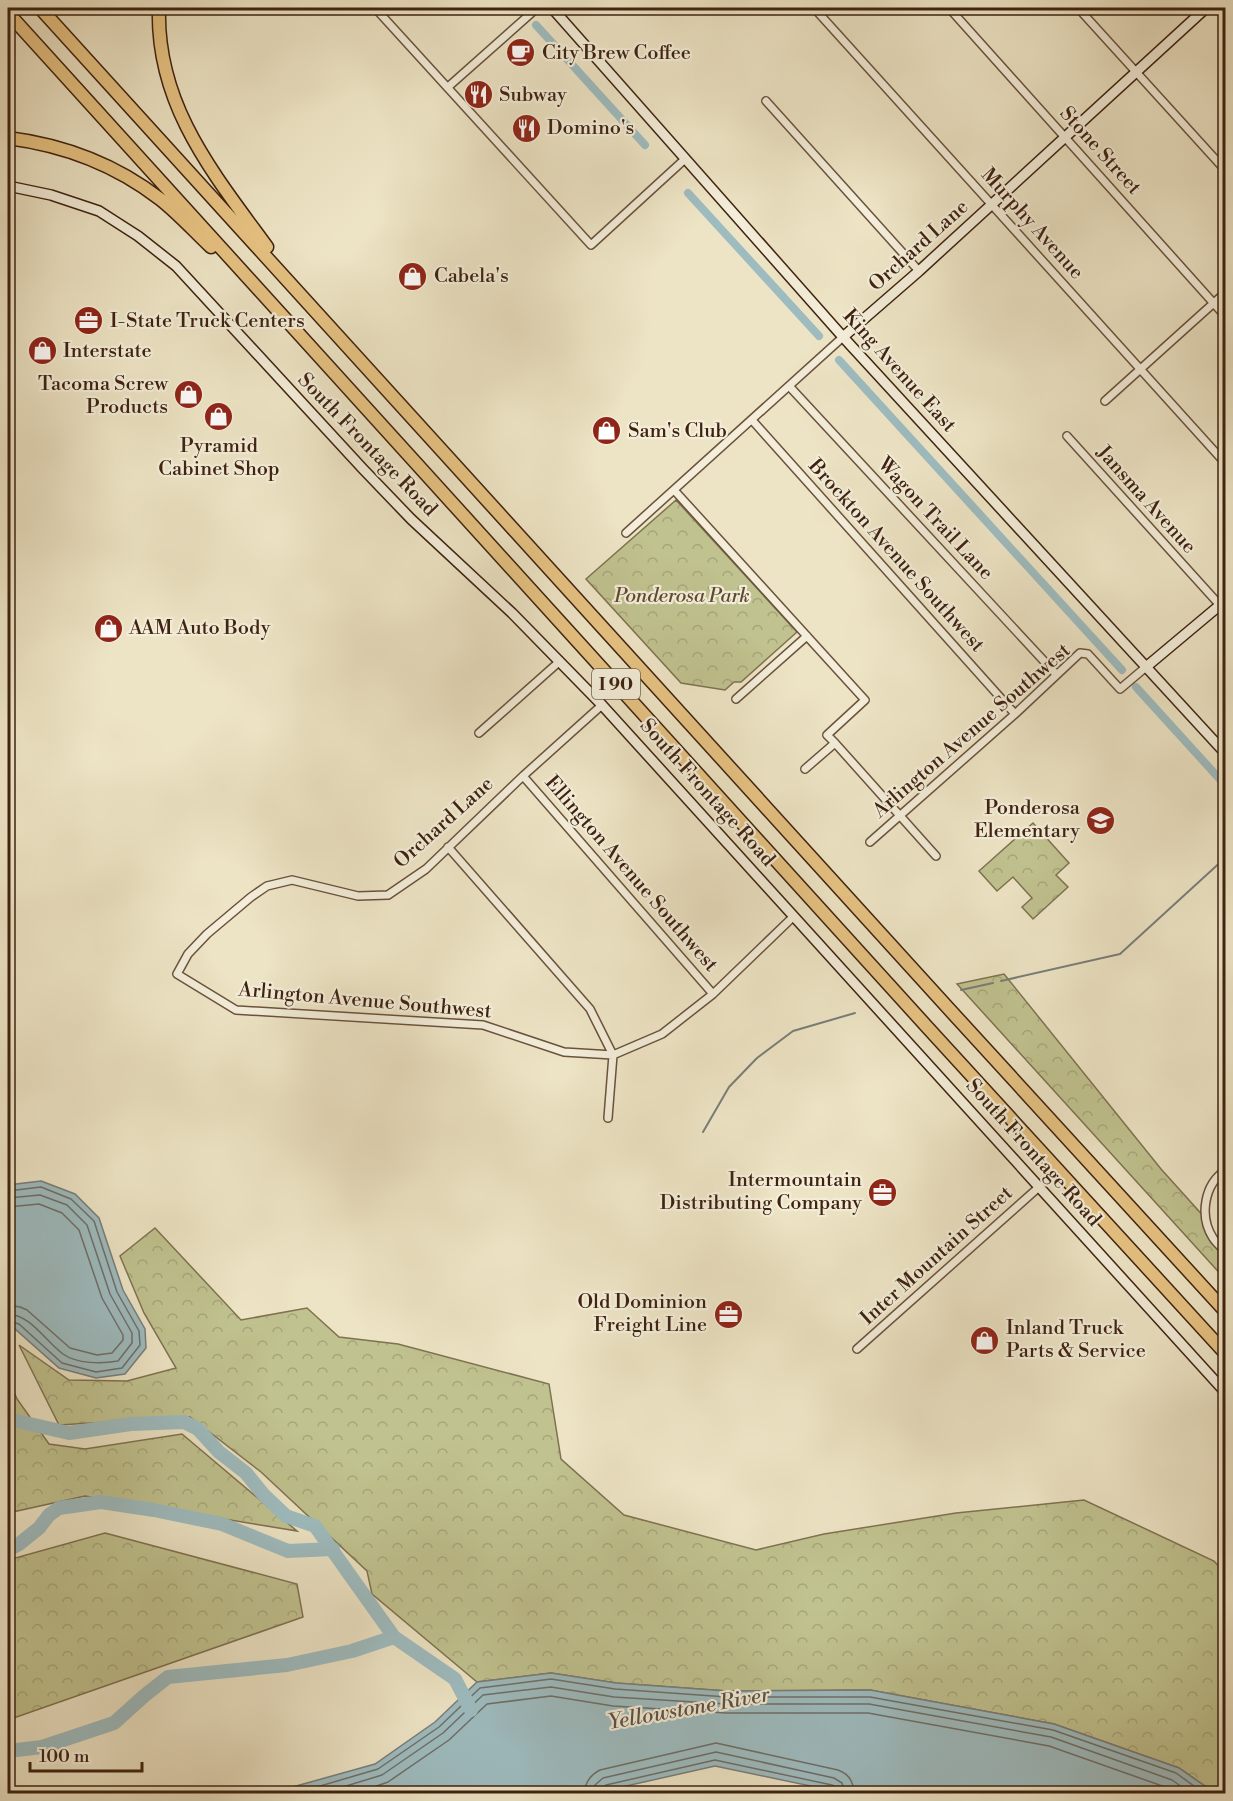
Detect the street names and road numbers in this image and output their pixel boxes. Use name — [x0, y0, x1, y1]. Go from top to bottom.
street label: Stone Street — [1054, 102, 1146, 200]
street label: Murphy Avenue — [975, 163, 1089, 285]
street label: Orchard Lane — [864, 195, 974, 297]
street label: King Avenue East — [837, 304, 961, 438]
street label: South Frontage Road — [292, 368, 442, 523]
street label: Jansma Avenue — [1090, 440, 1201, 559]
street label: Wagon Trail Lane — [871, 452, 998, 586]
street label: Brockton Avenue Southwest — [802, 453, 989, 658]
street label: Arlington Avenue Southwest — [867, 638, 1076, 824]
road number: I 90 — [592, 669, 640, 699]
street label: South Frontage Road — [634, 714, 780, 873]
street label: Ellington Avenue Southwest — [539, 771, 723, 977]
street label: Orchard Lane — [389, 772, 499, 874]
street label: Arlington Avenue Southwest — [236, 977, 493, 1025]
street label: South Frontage Road — [960, 1074, 1106, 1233]
street label: Inter Mountain Street — [856, 1181, 1018, 1331]

